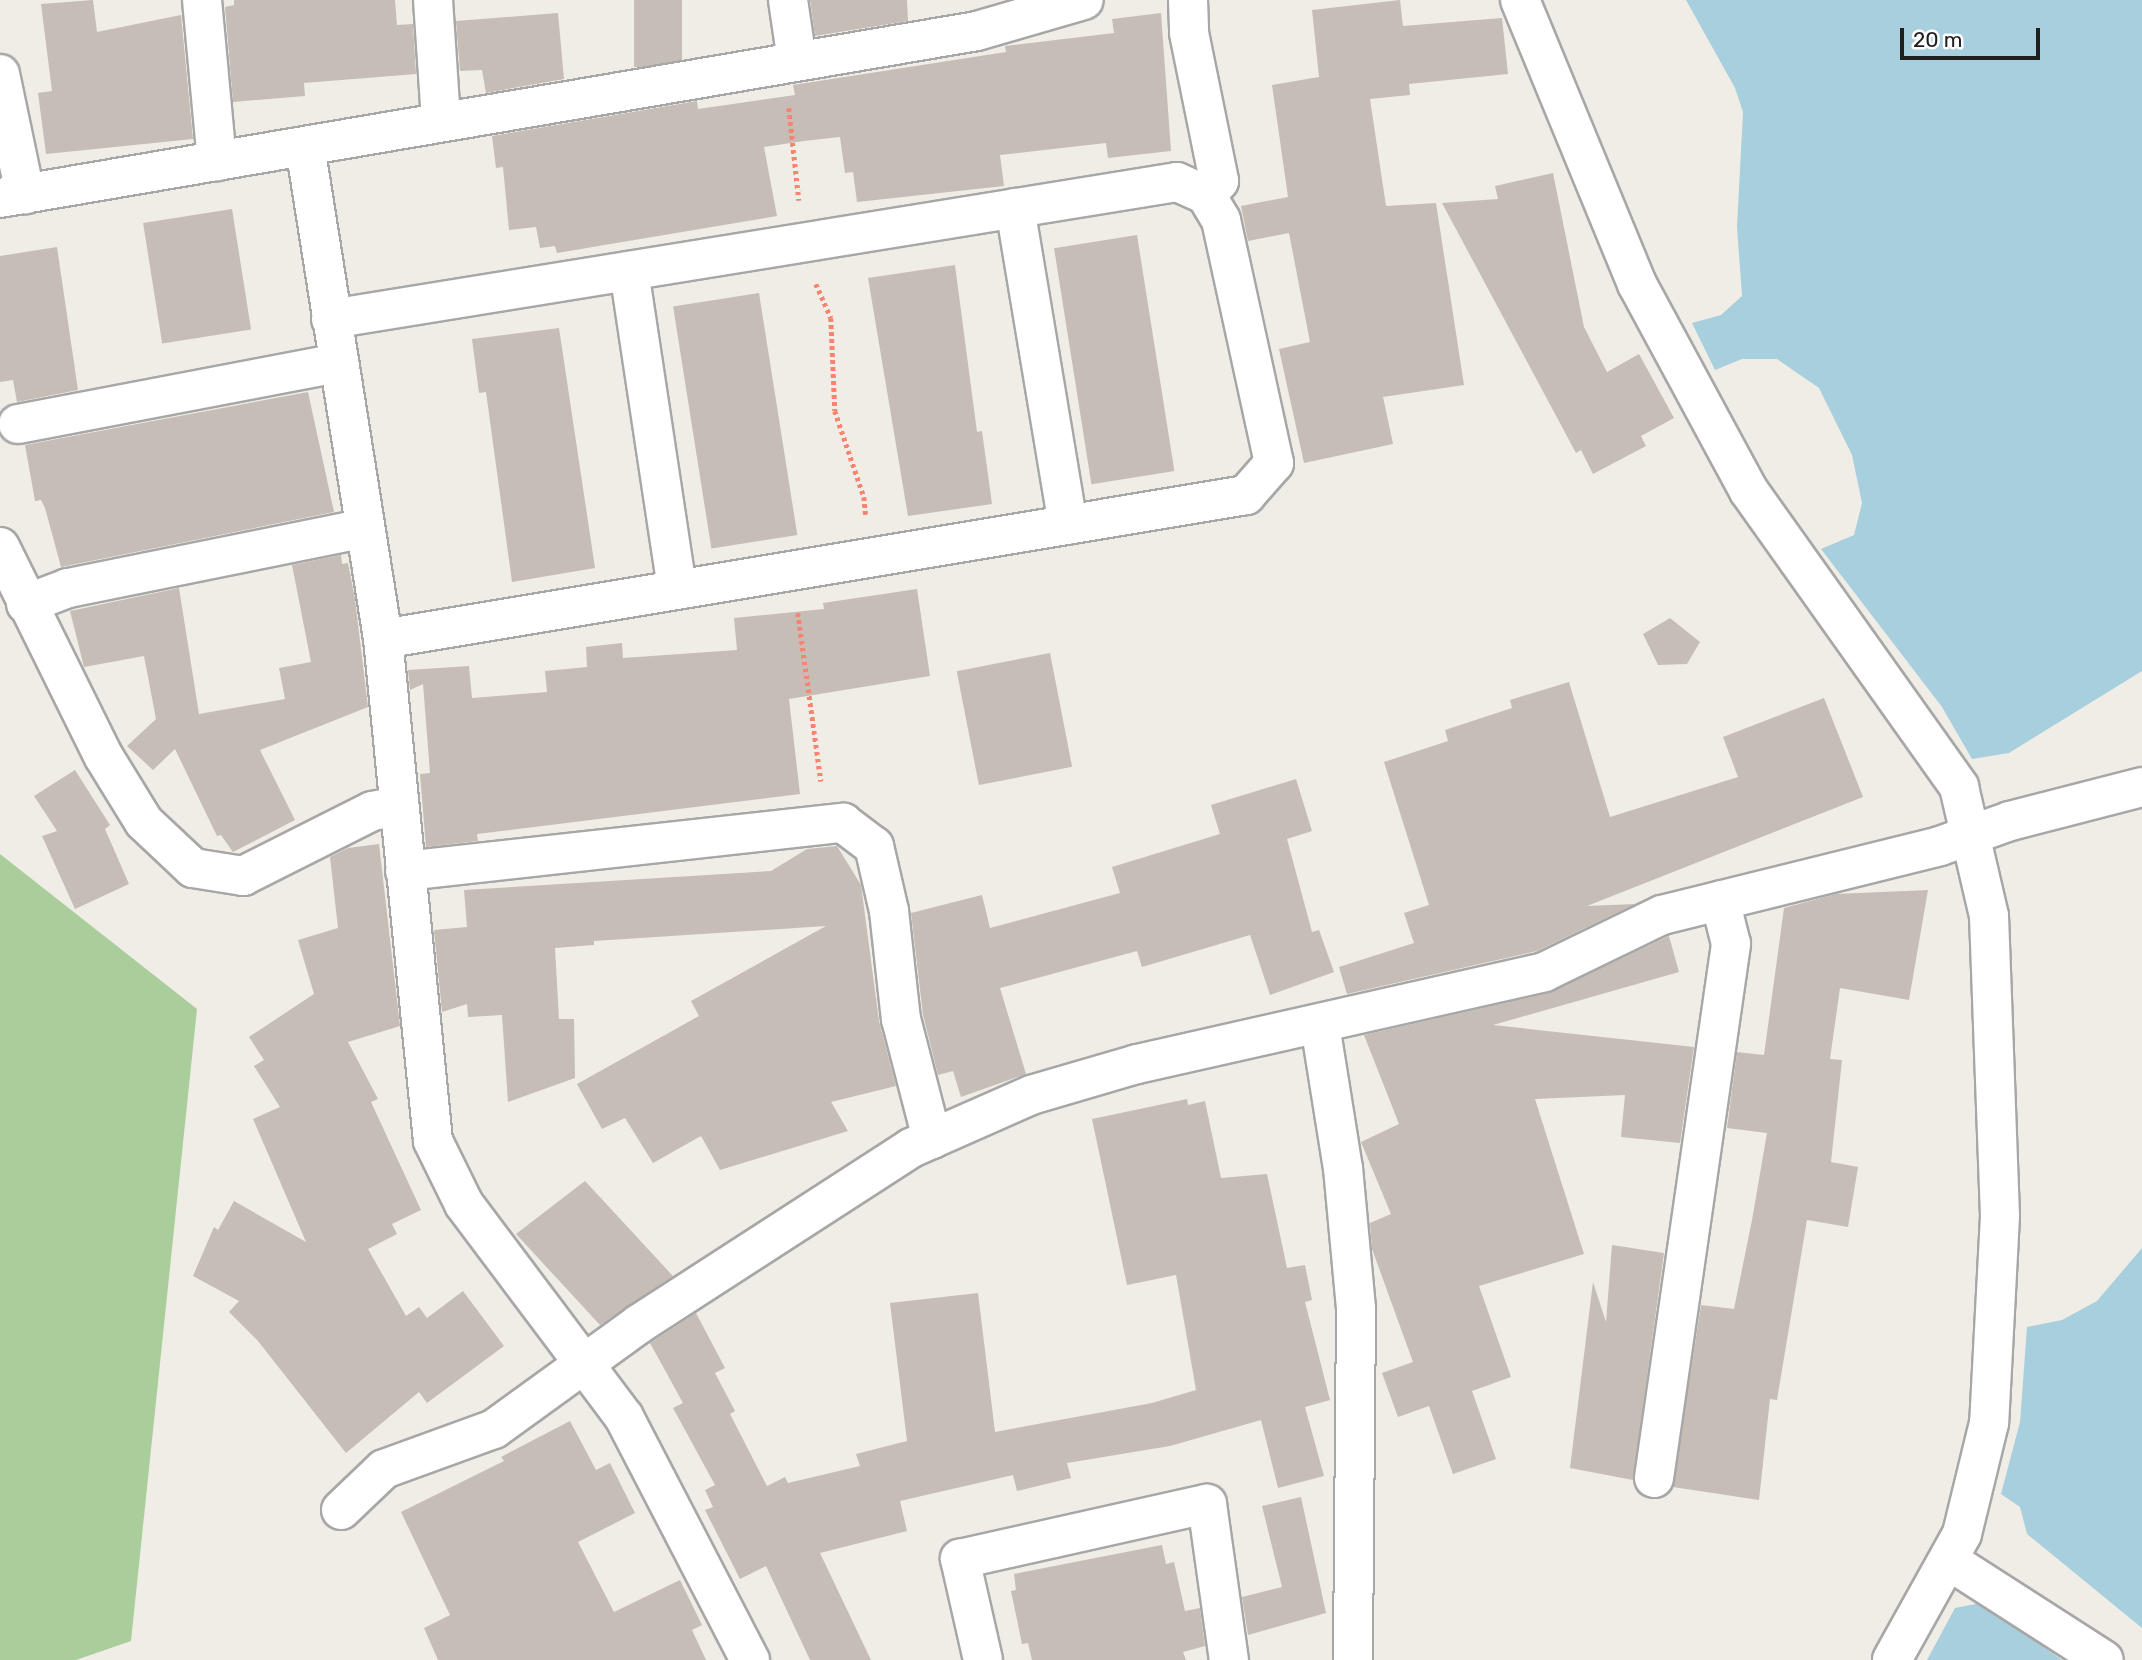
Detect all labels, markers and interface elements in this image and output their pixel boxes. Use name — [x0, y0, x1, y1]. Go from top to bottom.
scale bar — [1904, 14, 2044, 58]
text: 20 m — [1913, 27, 1962, 52]

